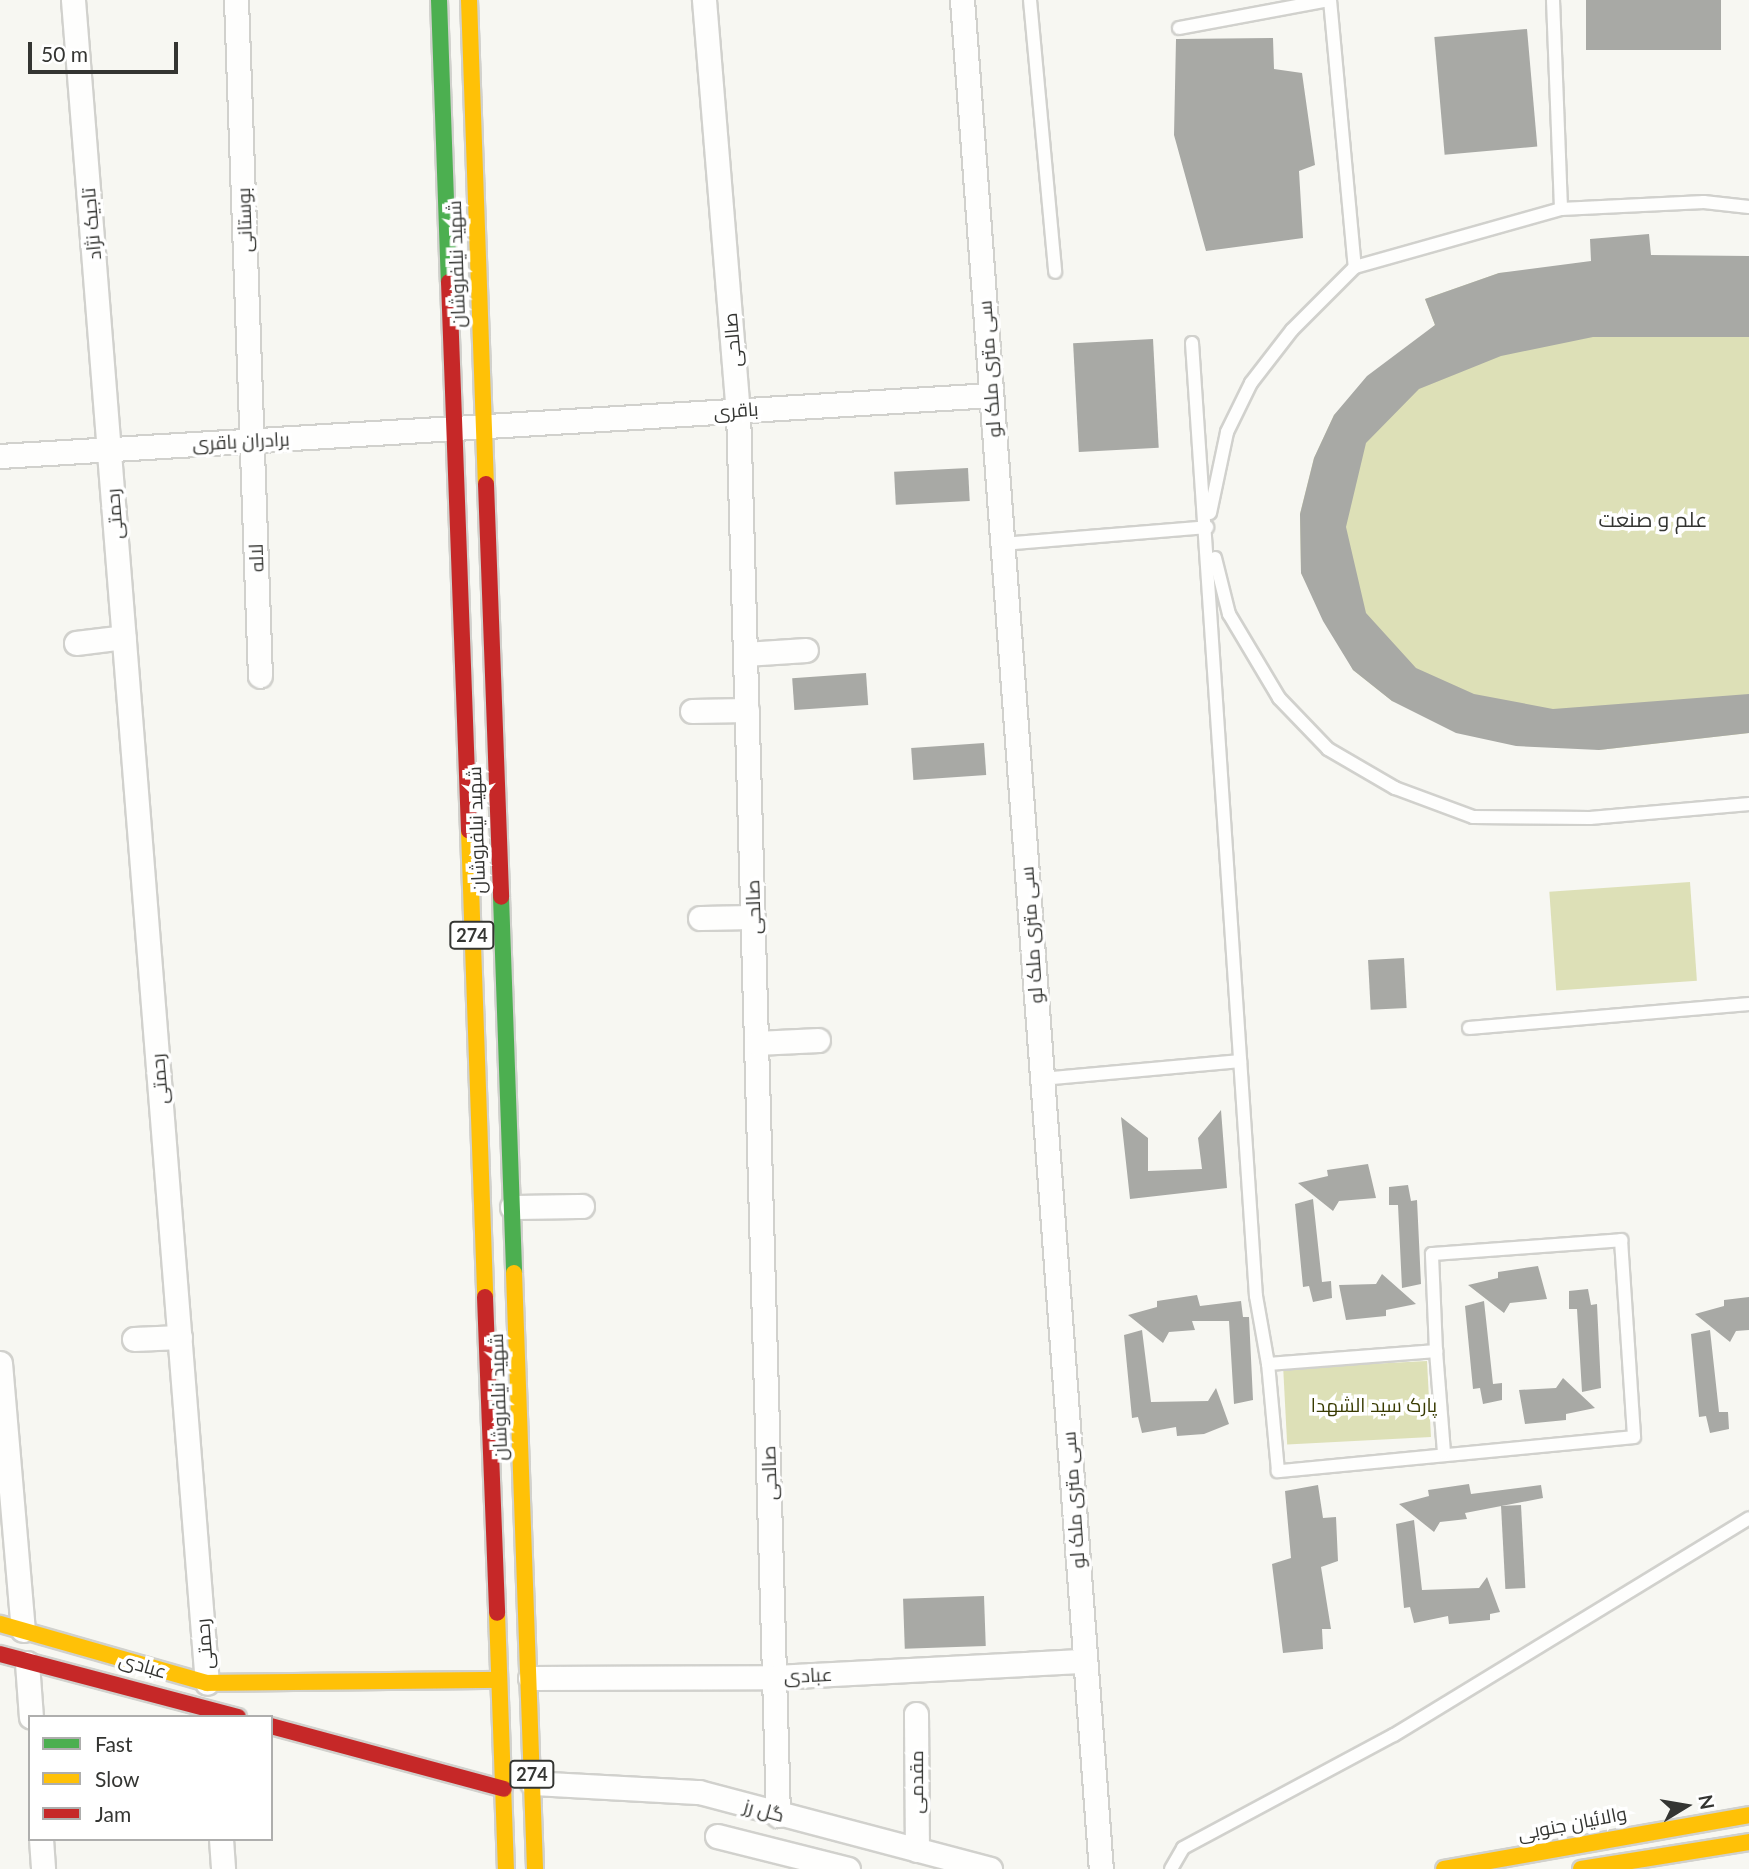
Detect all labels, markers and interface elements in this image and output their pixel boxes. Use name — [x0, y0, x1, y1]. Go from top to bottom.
scale bar — [32, 28, 182, 72]
text: 50 m — [41, 41, 88, 66]
street label: تاجیک نژاد — [76, 187, 106, 261]
street label: بوستانی — [231, 187, 257, 253]
street label: شهید نیلفروشان — [442, 200, 470, 328]
street label: سی متری ملک لو — [973, 300, 1005, 438]
street label: صالحی — [718, 312, 746, 368]
street label: باقری — [713, 397, 759, 423]
street label: برادران باقری — [192, 427, 290, 455]
street label: رحمتی — [100, 488, 128, 540]
district label: علم و صنعت — [1599, 506, 1707, 532]
street label: لاله — [244, 543, 268, 573]
street label: شهید نیلفروشان — [462, 766, 490, 894]
street label: سی متری ملک لو — [1015, 866, 1047, 1004]
street label: صالحی — [741, 879, 765, 935]
road number: 274 — [449, 920, 495, 950]
street label: رحمتی — [145, 1053, 173, 1105]
street label: شهید نیلفروشان — [484, 1333, 512, 1461]
park label: پارک سید الشهدا — [1311, 1394, 1437, 1416]
street label: سی متری ملک لو — [1057, 1431, 1089, 1569]
street label: صالحی — [757, 1445, 781, 1501]
street label: رحمتی — [190, 1618, 218, 1670]
street label: عبادی — [116, 1647, 170, 1683]
street label: عبادی — [783, 1662, 833, 1688]
legend — [28, 1715, 273, 1841]
text: Fast — [95, 1731, 132, 1756]
street label: مقدمی — [905, 1750, 927, 1814]
road number: 274 — [509, 1759, 555, 1788]
text: Slow — [95, 1766, 139, 1791]
north arrow — [1651, 1771, 1721, 1841]
text: N — [1694, 1793, 1720, 1811]
street label: گل رز — [741, 1794, 787, 1826]
text: Jam — [95, 1801, 131, 1826]
street label: والائیان جنوبی — [1516, 1801, 1628, 1845]

